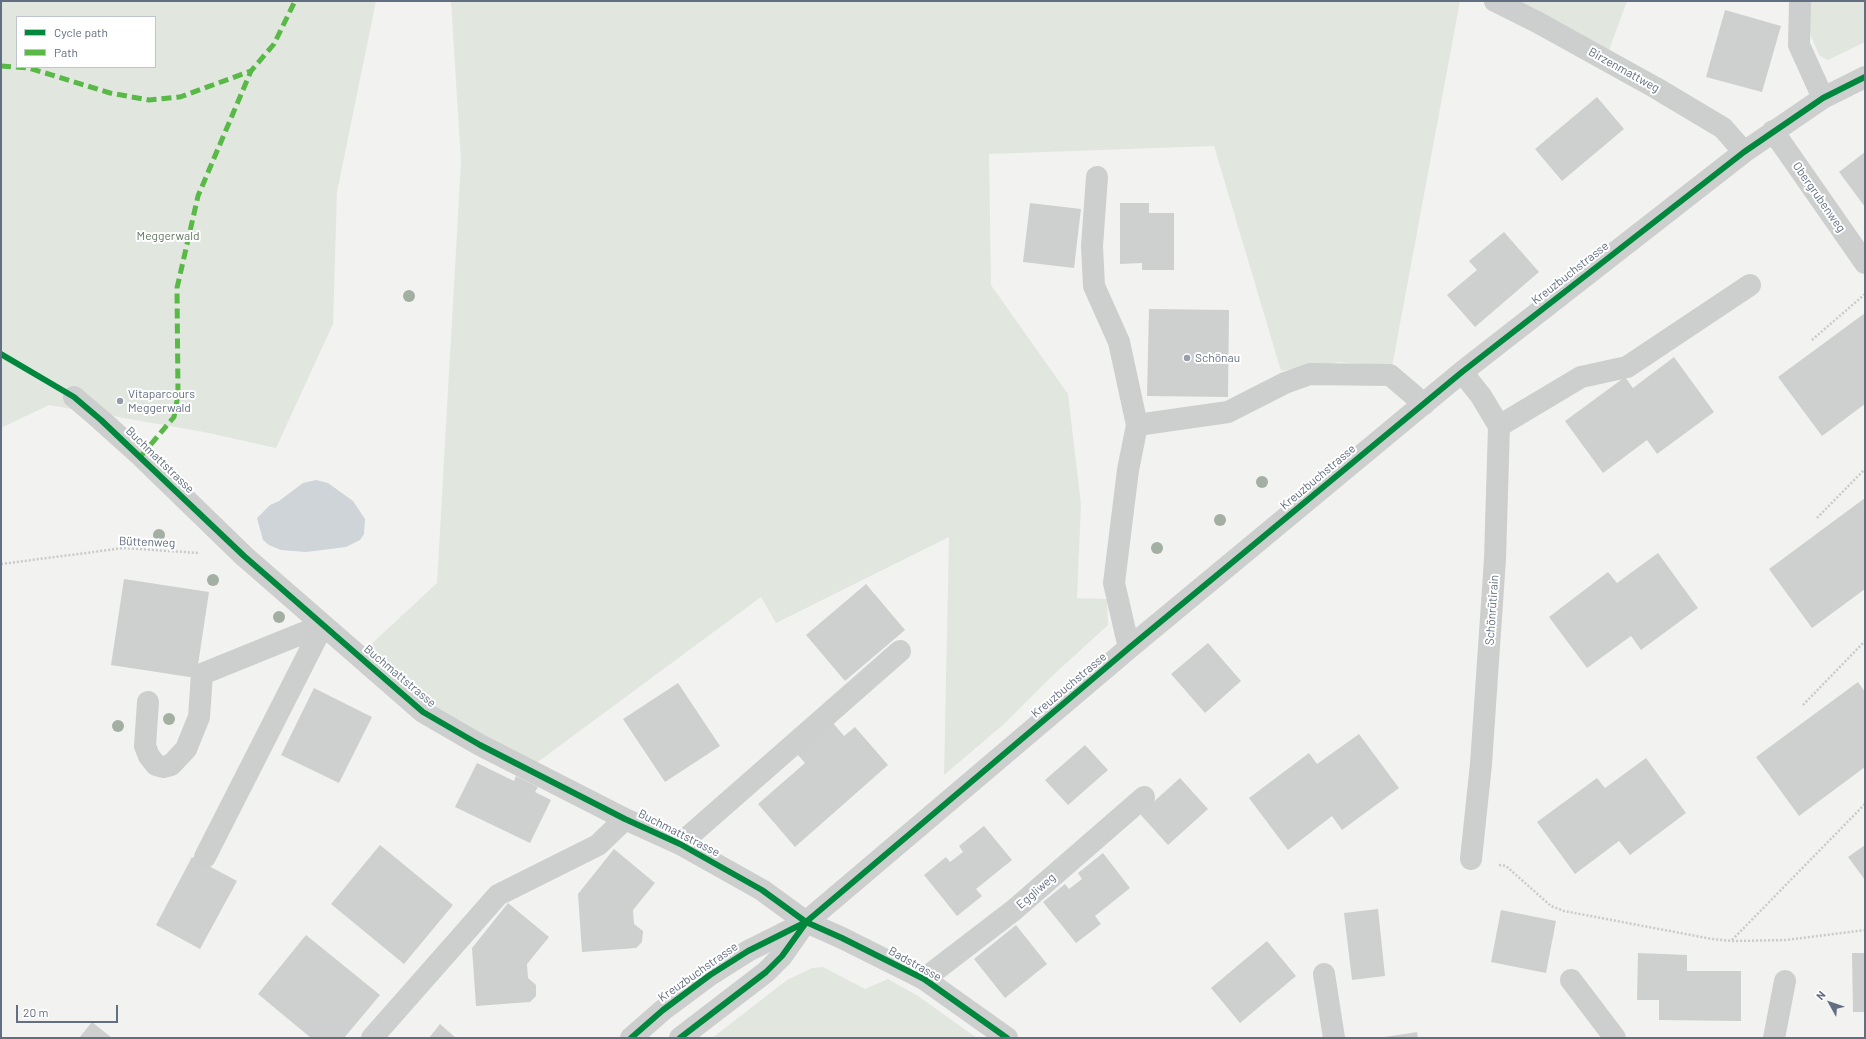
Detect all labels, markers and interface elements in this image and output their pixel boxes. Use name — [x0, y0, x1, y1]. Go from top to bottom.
legend — [16, 16, 156, 68]
text: Cycle path — [54, 25, 108, 39]
text: Path — [54, 45, 78, 59]
street label: Birzenmattweg — [1586, 45, 1662, 95]
street label: Obergrubenweg — [1790, 159, 1848, 235]
park label: Meggerwald — [137, 229, 199, 243]
street label: Kreuzbuchstrasse — [1529, 238, 1611, 308]
place label: Schönau — [1195, 351, 1240, 365]
marker: Schönau — [1182, 353, 1192, 363]
place label: Vitaparcours Meggerwald — [128, 387, 195, 415]
marker: Vitaparcours Meggerwald — [115, 396, 125, 406]
street label: Buchmattstrasse — [123, 424, 197, 496]
street label: Kreuzbuchstrasse — [1277, 441, 1359, 513]
street label: Büttenweg — [119, 534, 175, 550]
street label: Schönrütirain — [1482, 574, 1502, 646]
street label: Buchmattstrasse — [361, 642, 439, 710]
street label: Kreuzbuchstrasse — [1028, 649, 1110, 721]
street label: Buchmattstrasse — [636, 806, 722, 860]
street label: Eggliweg — [1013, 870, 1059, 912]
street label: Kreuzbuchstrasse — [655, 939, 741, 1005]
street label: Badstrasse — [886, 944, 944, 984]
north arrow — [1810, 983, 1850, 1023]
text: N — [1813, 988, 1828, 1002]
scale bar — [18, 997, 120, 1023]
text: 20 m — [23, 1005, 49, 1019]

